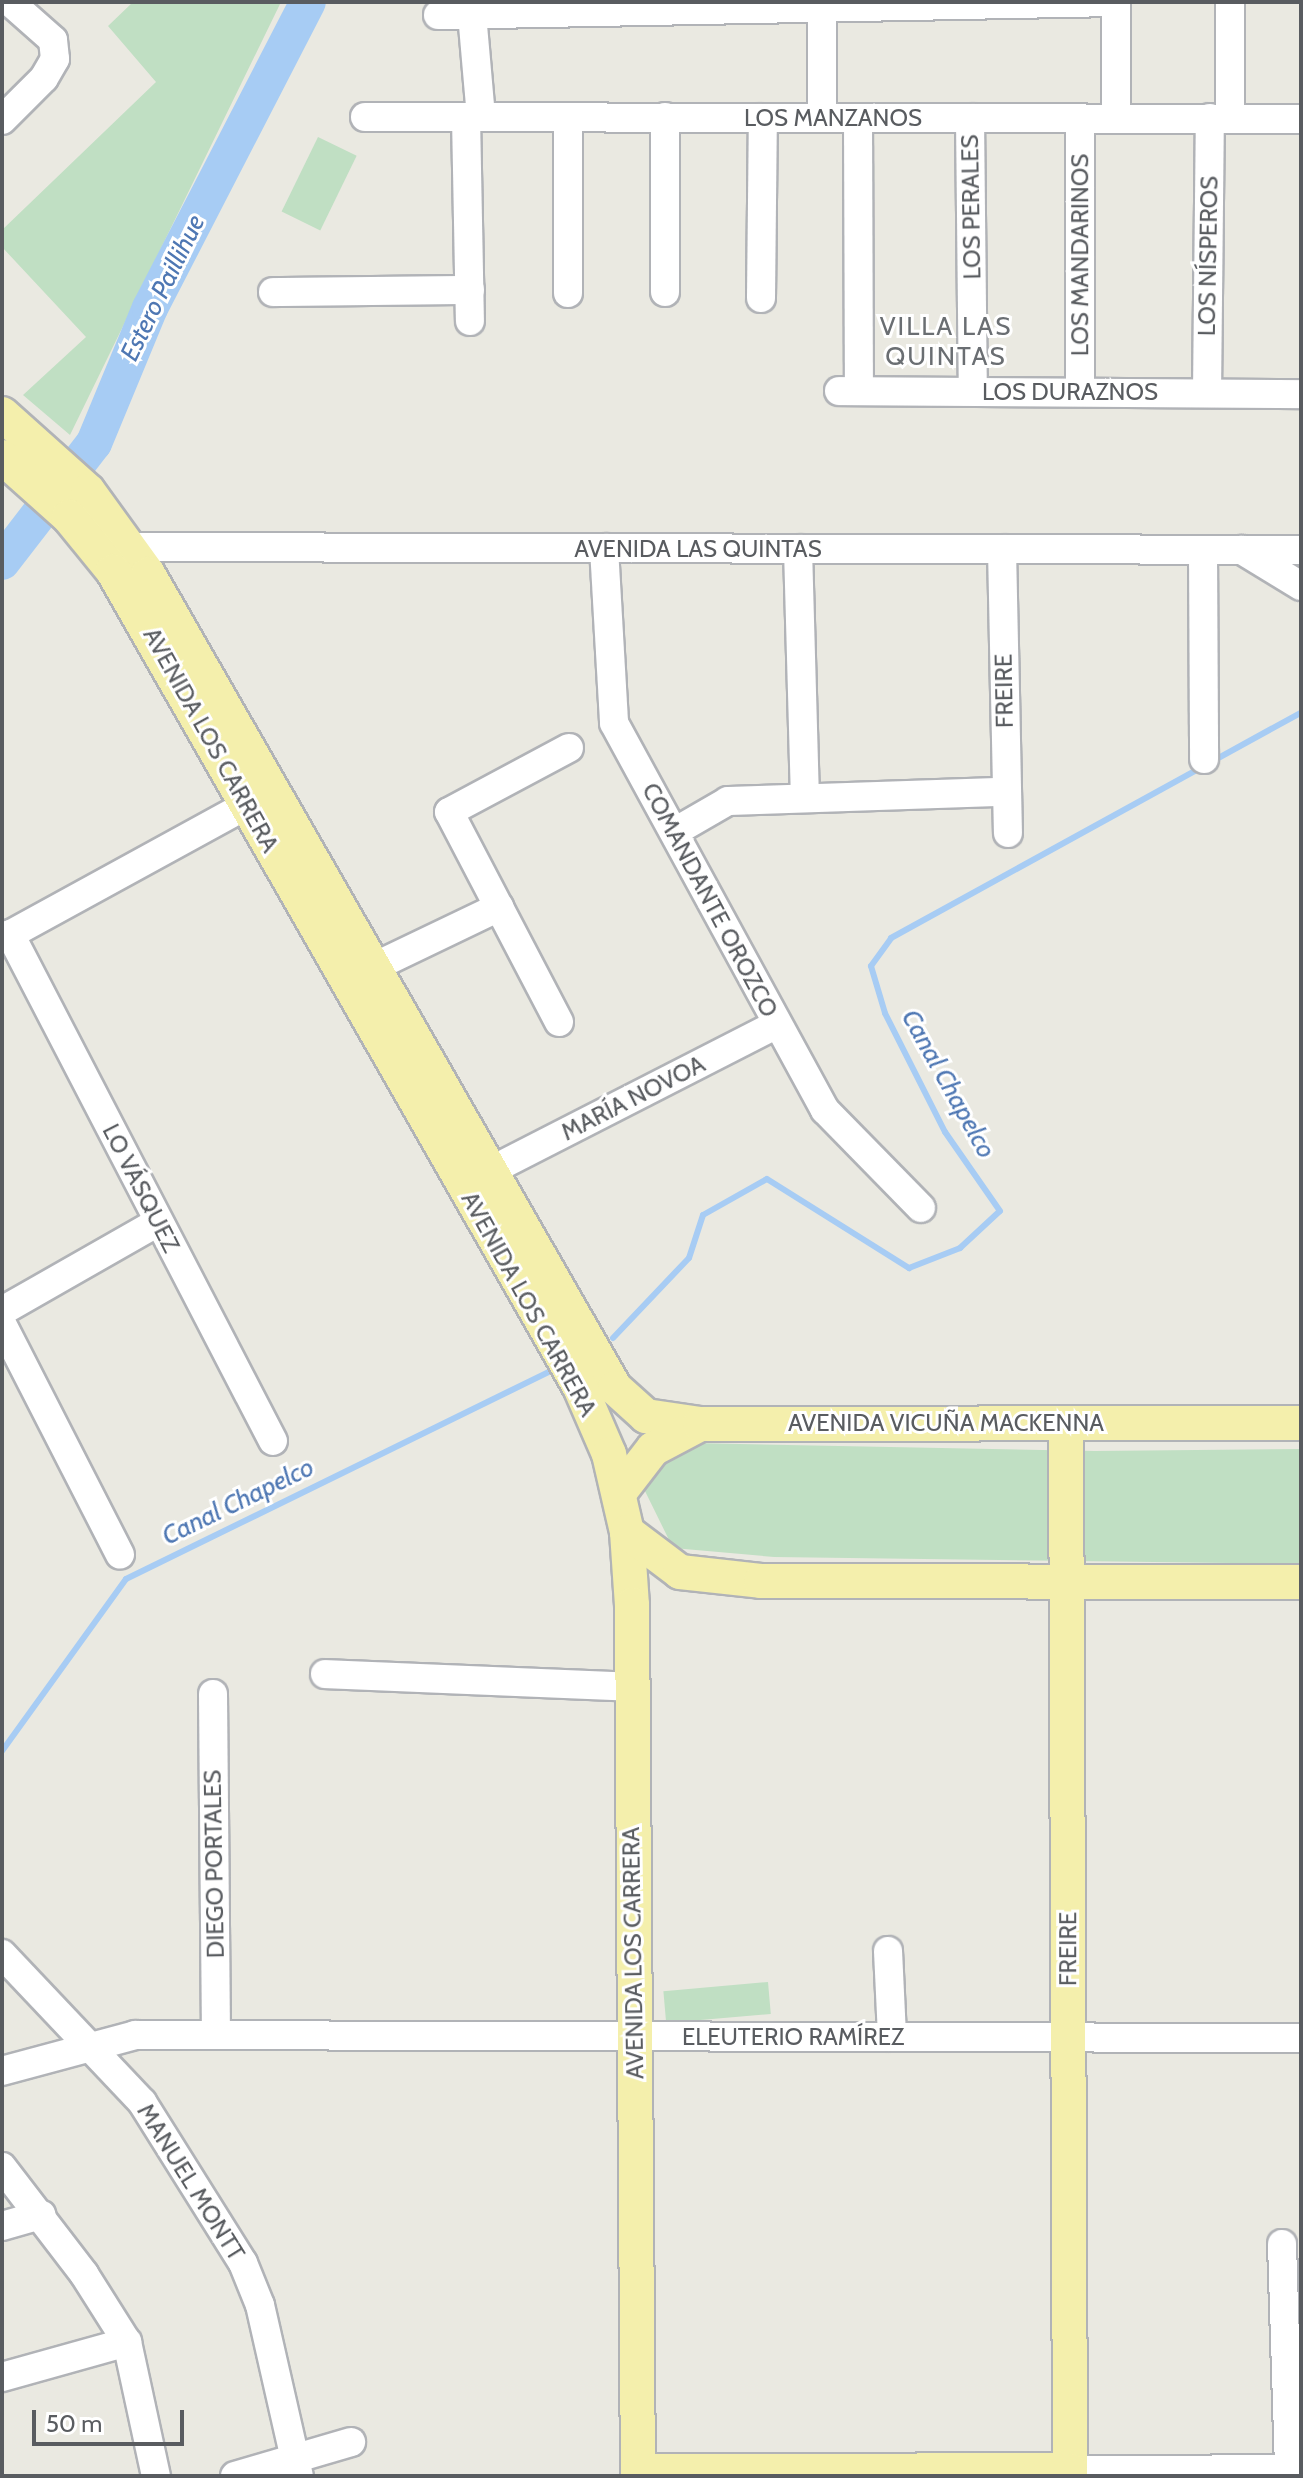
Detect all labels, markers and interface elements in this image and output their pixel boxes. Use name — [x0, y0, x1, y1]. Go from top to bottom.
street label: LOS MANZANOS — [744, 104, 922, 132]
street label: LOS PERALES — [955, 134, 987, 280]
street label: LOS MANDARINOS — [1066, 154, 1094, 356]
street label: LOS NÍSPEROS — [1192, 176, 1224, 336]
water label: Estero Paillihue — [114, 210, 212, 366]
district label: VILLA LAS QUINTAS — [880, 311, 1012, 372]
street label: LOS DURAZNOS — [982, 378, 1158, 406]
street label: AVENIDA LAS QUINTAS — [574, 535, 822, 563]
street label: AVENIDA LOS CARRERA — [137, 623, 285, 857]
street label: FREIRE — [989, 654, 1019, 728]
street label: COMANDANTE OROZCO — [636, 778, 784, 1022]
water label: Canal Chapelco — [894, 1004, 1002, 1164]
street label: MARÍA NOVOA — [556, 1049, 710, 1147]
street label: LO VÁSQUEZ — [96, 1119, 186, 1257]
street label: AVENIDA LOS CARRERA — [455, 1187, 603, 1421]
street label: AVENIDA VICUÑA MACKENNA — [788, 1409, 1104, 1437]
water label: Canal Chapelco — [157, 1452, 319, 1552]
street label: DIEGO PORTALES — [198, 1769, 230, 1959]
street label: AVENIDA LOS CARRERA — [616, 1827, 650, 2079]
street label: FREIRE — [1054, 1912, 1082, 1986]
street label: ELEUTERIO RAMÍREZ — [682, 2023, 904, 2051]
street label: MANUEL MONTT — [131, 2098, 251, 2266]
scale bar — [36, 2394, 188, 2444]
text: 50 m — [46, 2409, 102, 2438]

